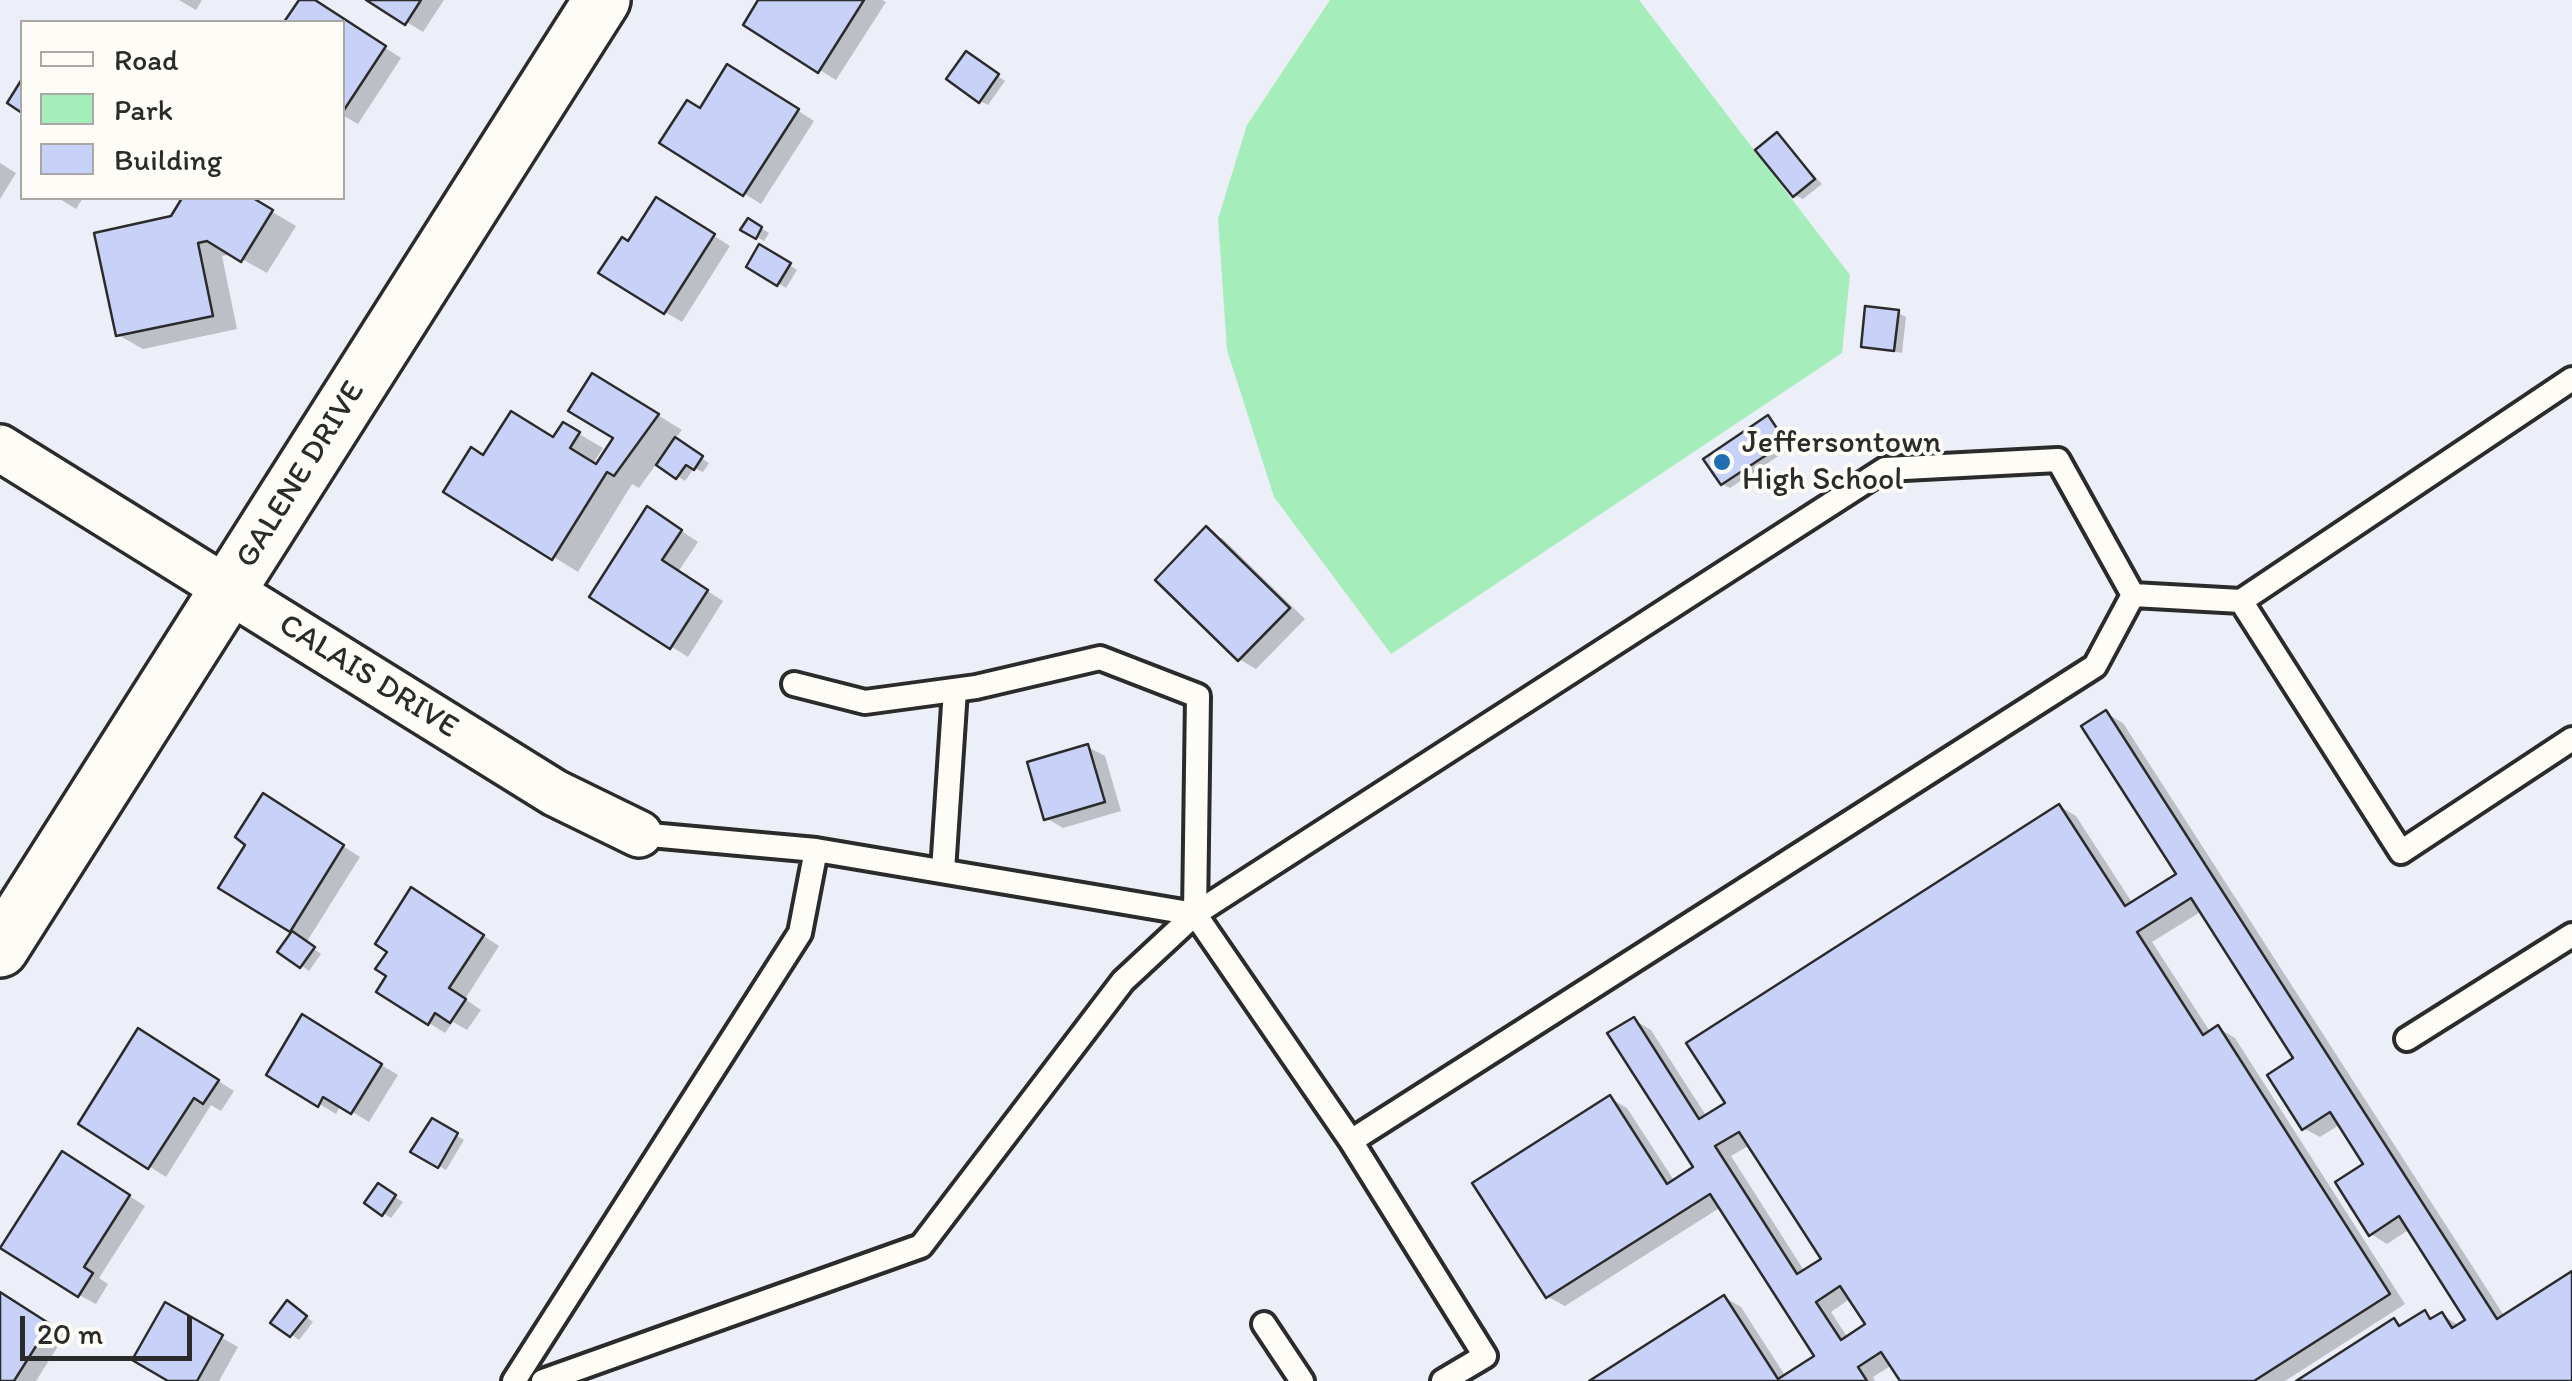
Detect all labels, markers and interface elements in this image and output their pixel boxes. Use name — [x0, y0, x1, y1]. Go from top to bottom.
legend — [20, 20, 345, 200]
text: Road — [114, 41, 179, 78]
text: Park — [114, 91, 173, 128]
text: Building — [114, 141, 222, 178]
street label: GALENE DRIVE — [228, 375, 374, 575]
place label: Jeffersontown High School — [1742, 425, 1941, 500]
marker: Jeffersontown High School — [1711, 451, 1733, 473]
street label: CALAIS DRIVE — [271, 607, 465, 747]
scale bar — [25, 1296, 198, 1358]
text: 20 m — [37, 1315, 103, 1352]

